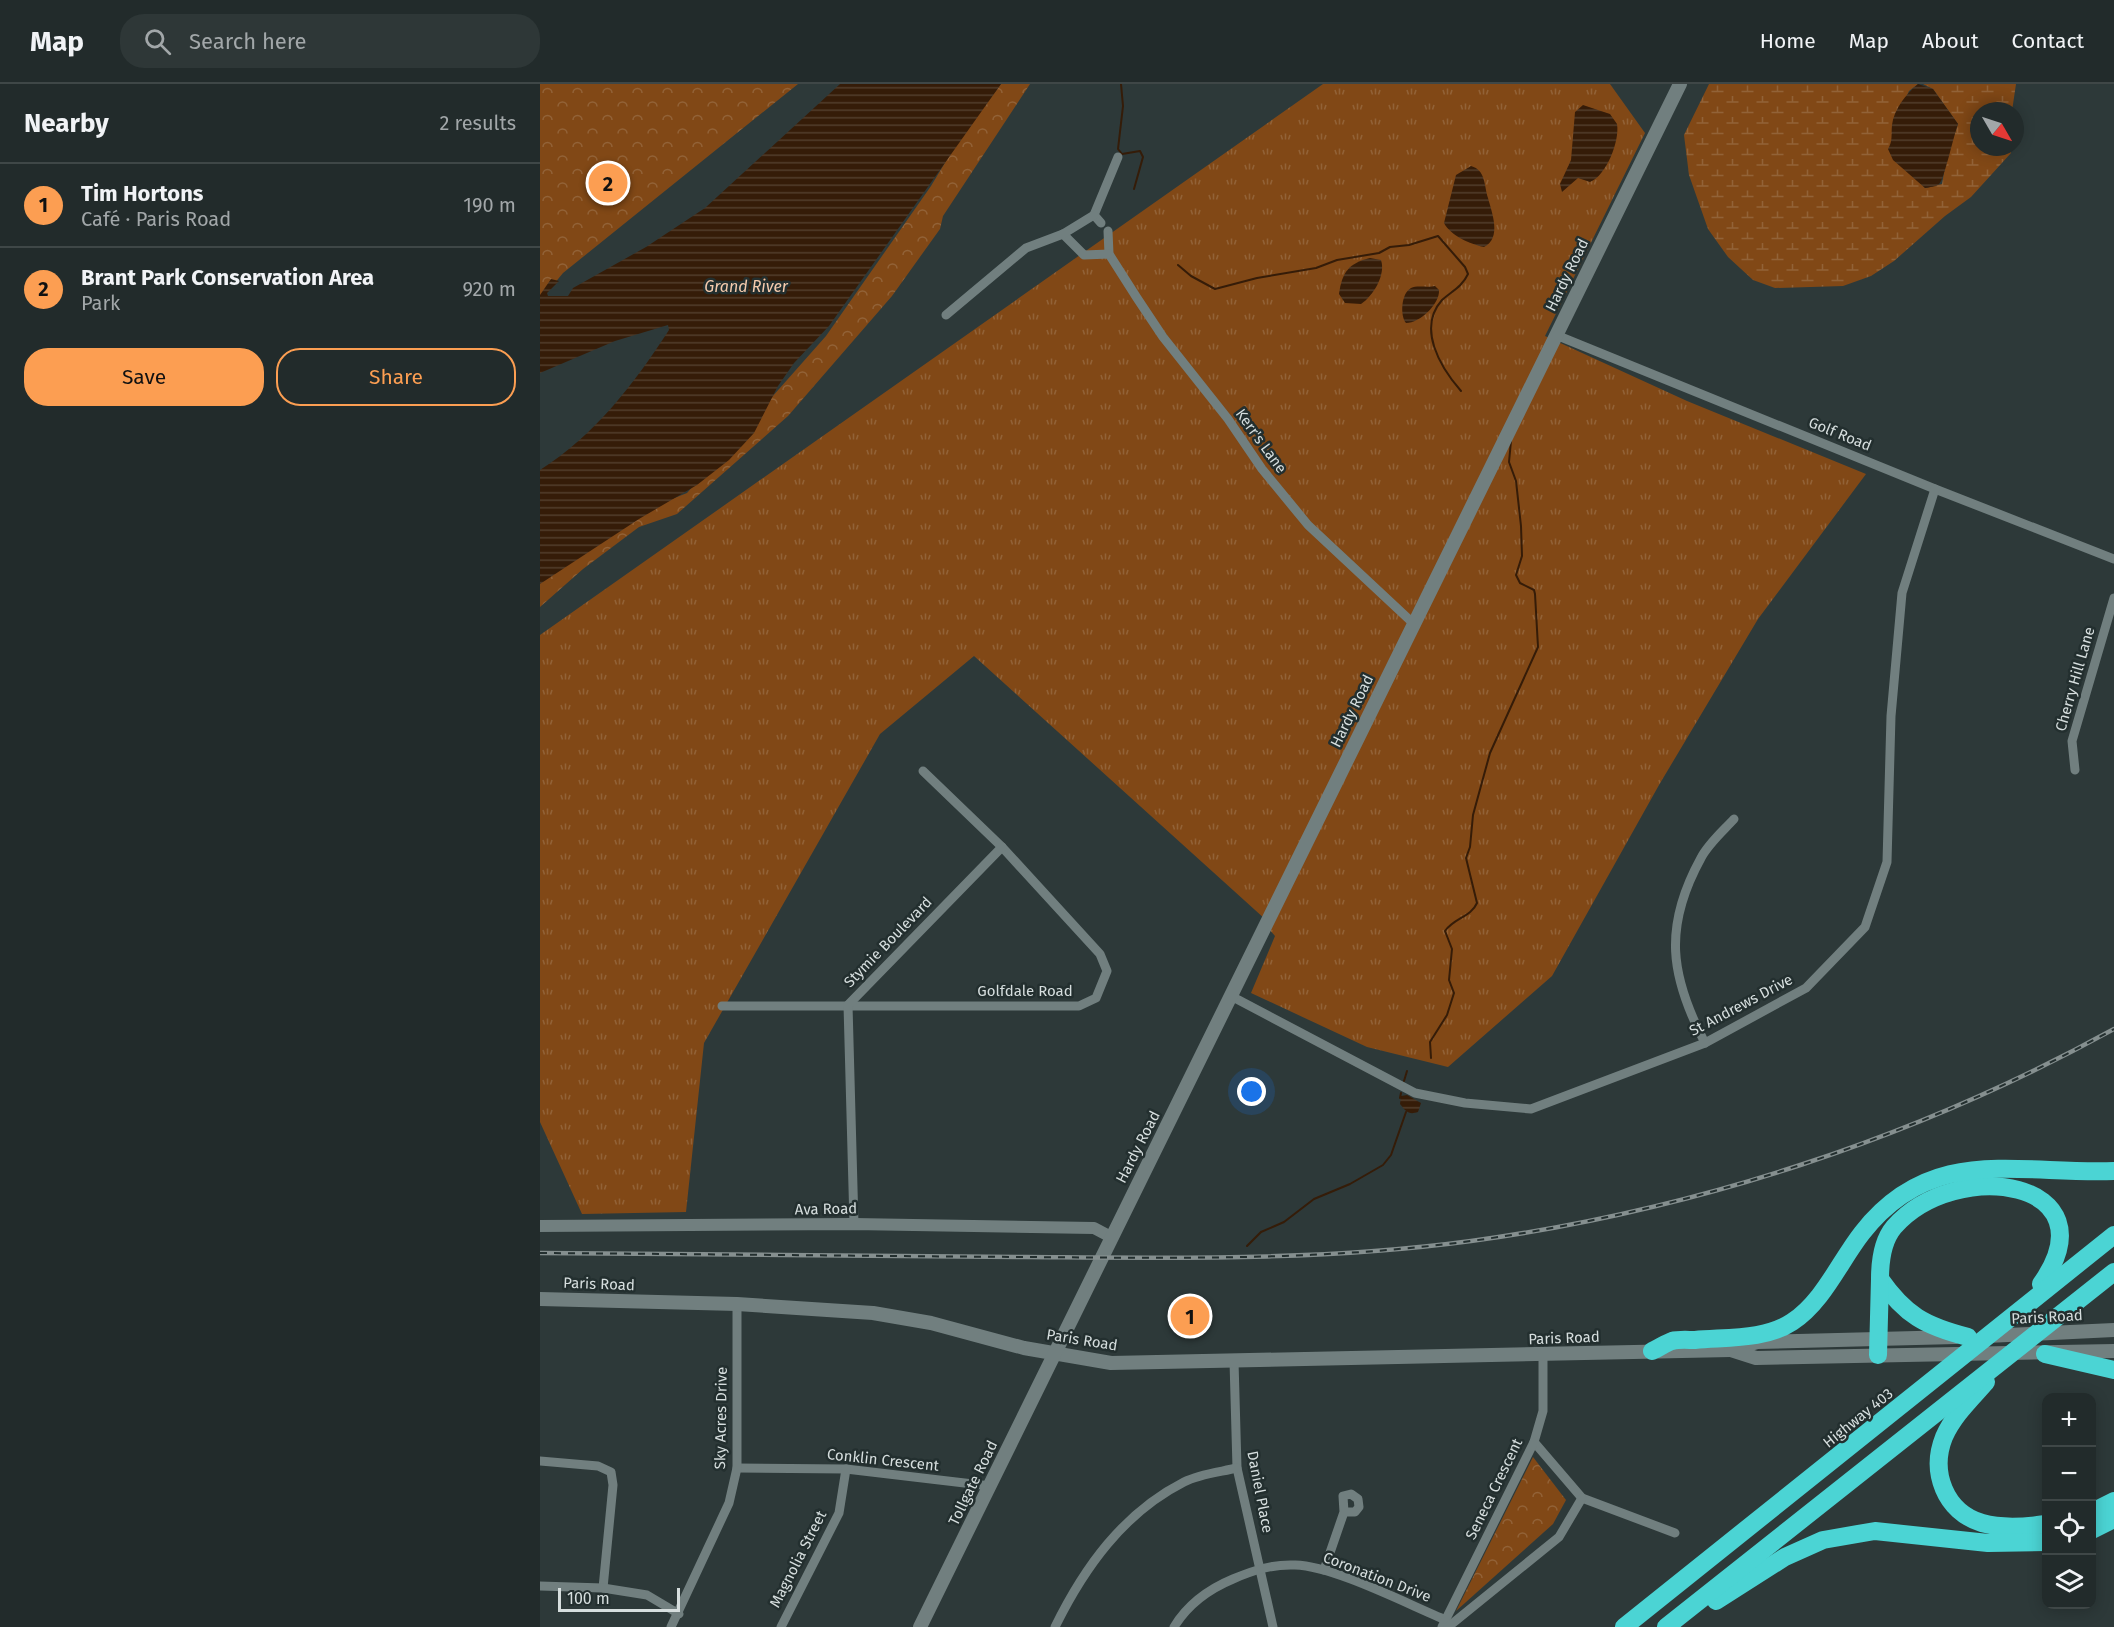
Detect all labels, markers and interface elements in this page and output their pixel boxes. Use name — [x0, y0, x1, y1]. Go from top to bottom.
search box — [120, 14, 540, 68]
text: Map — [30, 25, 84, 58]
icon: search — [141, 25, 174, 58]
text: Search here — [189, 28, 307, 55]
text: Home — [1760, 28, 1816, 54]
text: Map — [1849, 28, 1889, 54]
text: About — [1922, 28, 1979, 54]
text: Contact — [2012, 28, 2084, 54]
north arrow — [1970, 102, 2024, 156]
text: Nearby — [24, 108, 109, 139]
text: 2 results — [439, 111, 516, 135]
pin: 2 — [588, 160, 628, 206]
text: Tim Hortons — [81, 180, 203, 207]
text: 1 — [39, 193, 48, 217]
text: 190 m — [463, 193, 516, 217]
text: Café · Paris Road — [81, 207, 231, 231]
street label: Hardy Road — [1542, 236, 1592, 314]
text: Brant Park Conservation Area — [81, 264, 374, 291]
text: 2 — [38, 277, 49, 301]
text: 920 m — [462, 277, 516, 301]
water label: Grand River — [704, 277, 789, 296]
text: Park — [81, 291, 120, 315]
button: Save — [24, 348, 264, 406]
button: Share — [276, 348, 516, 406]
street label: Kerr's Lane — [1232, 405, 1290, 477]
street label: Golf Road — [1806, 413, 1874, 455]
street label: Cherry Hill Lane — [2051, 625, 2099, 733]
street label: Hardy Road — [1327, 672, 1377, 750]
street label: Stymie Boulevard — [840, 893, 936, 991]
street label: St Andrews Drive — [1686, 970, 1796, 1040]
street label: Golfdale Road — [977, 982, 1073, 1000]
your location — [1237, 1077, 1266, 1106]
street label: Hardy Road — [1112, 1108, 1164, 1186]
street label: Ava Road — [795, 1199, 857, 1219]
street label: Paris Road — [563, 1274, 635, 1294]
pin: 1 — [1170, 1294, 1210, 1338]
street label: Paris Road — [2011, 1306, 2083, 1328]
street label: Paris Road — [1045, 1326, 1119, 1354]
street label: Paris Road — [1528, 1328, 1600, 1348]
street label: Sky Acres Drive — [711, 1367, 731, 1469]
street label: Highway 403 — [1819, 1384, 1897, 1452]
map controls — [2042, 1393, 2096, 1609]
button: + — [2042, 1393, 2096, 1447]
street label: Seneca Crescent — [1462, 1435, 1527, 1543]
street label: Tollgate Road — [945, 1438, 1001, 1528]
street label: Conklin Crescent — [826, 1445, 941, 1475]
button: − — [2042, 1447, 2096, 1501]
street label: Daniel Place — [1243, 1449, 1277, 1535]
button: locate — [2042, 1501, 2096, 1555]
street label: Magnolia Street — [766, 1507, 830, 1611]
street label: Coronation Drive — [1320, 1548, 1434, 1606]
button: layers — [2042, 1555, 2096, 1609]
scale bar — [558, 1585, 680, 1612]
text: 100 m — [567, 1589, 610, 1608]

